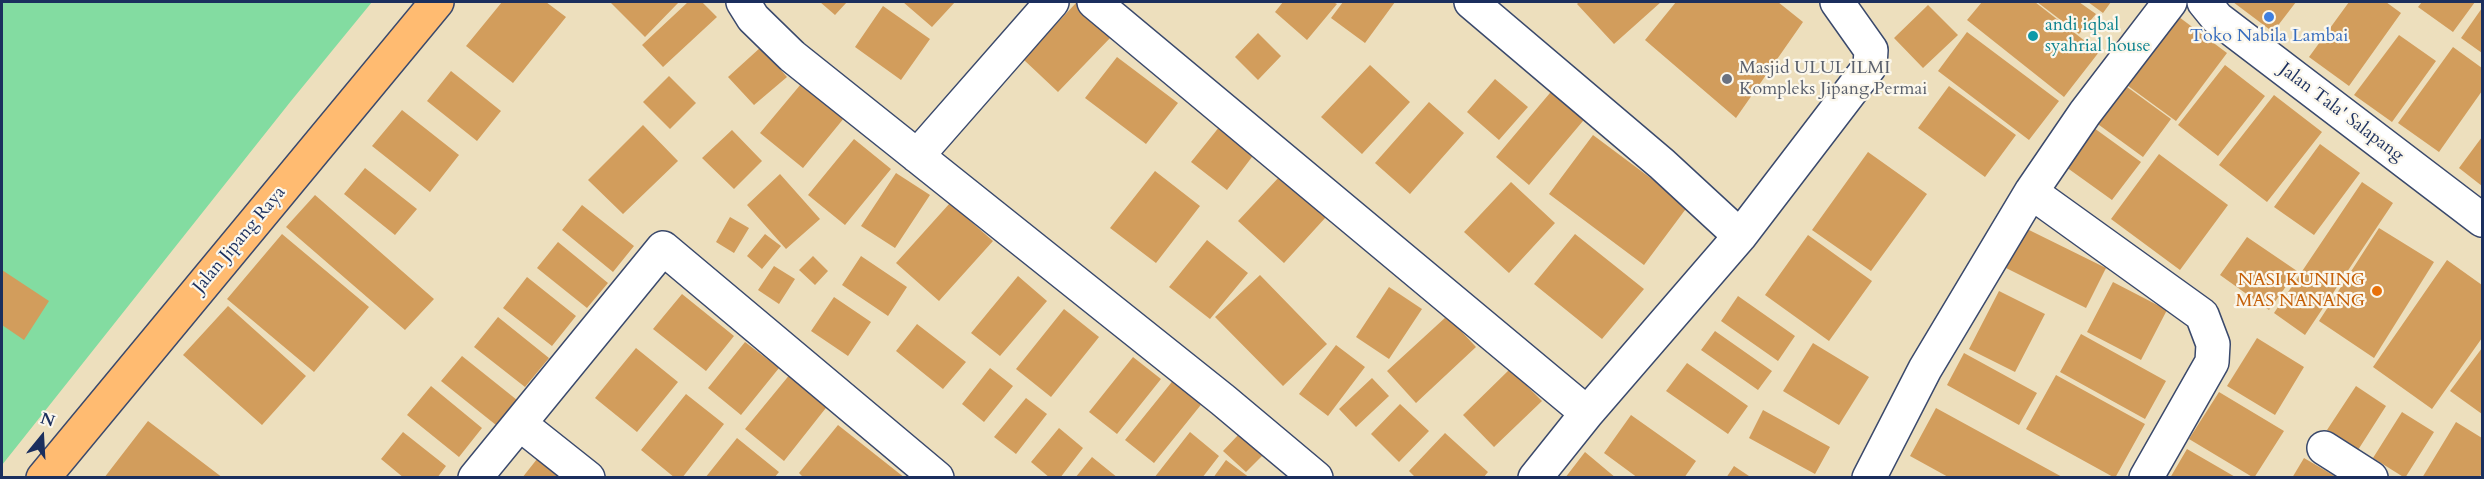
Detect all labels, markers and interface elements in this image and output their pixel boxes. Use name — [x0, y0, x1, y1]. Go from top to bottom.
marker: Toko Nabila Lambai — [2262, 10, 2276, 24]
place label: andi iqbal syahrial house — [2045, 15, 2151, 57]
place label: Toko Nabila Lambai — [2190, 26, 2348, 48]
marker: andi iqbal syahrial house — [2026, 29, 2040, 43]
place label: Masjid ULUL ILMI Kompleks Jipang Permai — [1739, 58, 1927, 100]
street label: Jalan Tala' Salapang — [2274, 59, 2408, 167]
marker: Masjid ULUL ILMI Kompleks Jipang Permai — [1720, 72, 1734, 86]
street label: Jalan Jipang Raya — [189, 182, 291, 298]
place label: NASI KUNING MAS NANANG — [2235, 270, 2365, 312]
marker: NASI KUNING MAS NANANG — [2370, 284, 2384, 298]
north arrow — [12, 407, 72, 467]
text: N — [38, 407, 58, 432]

